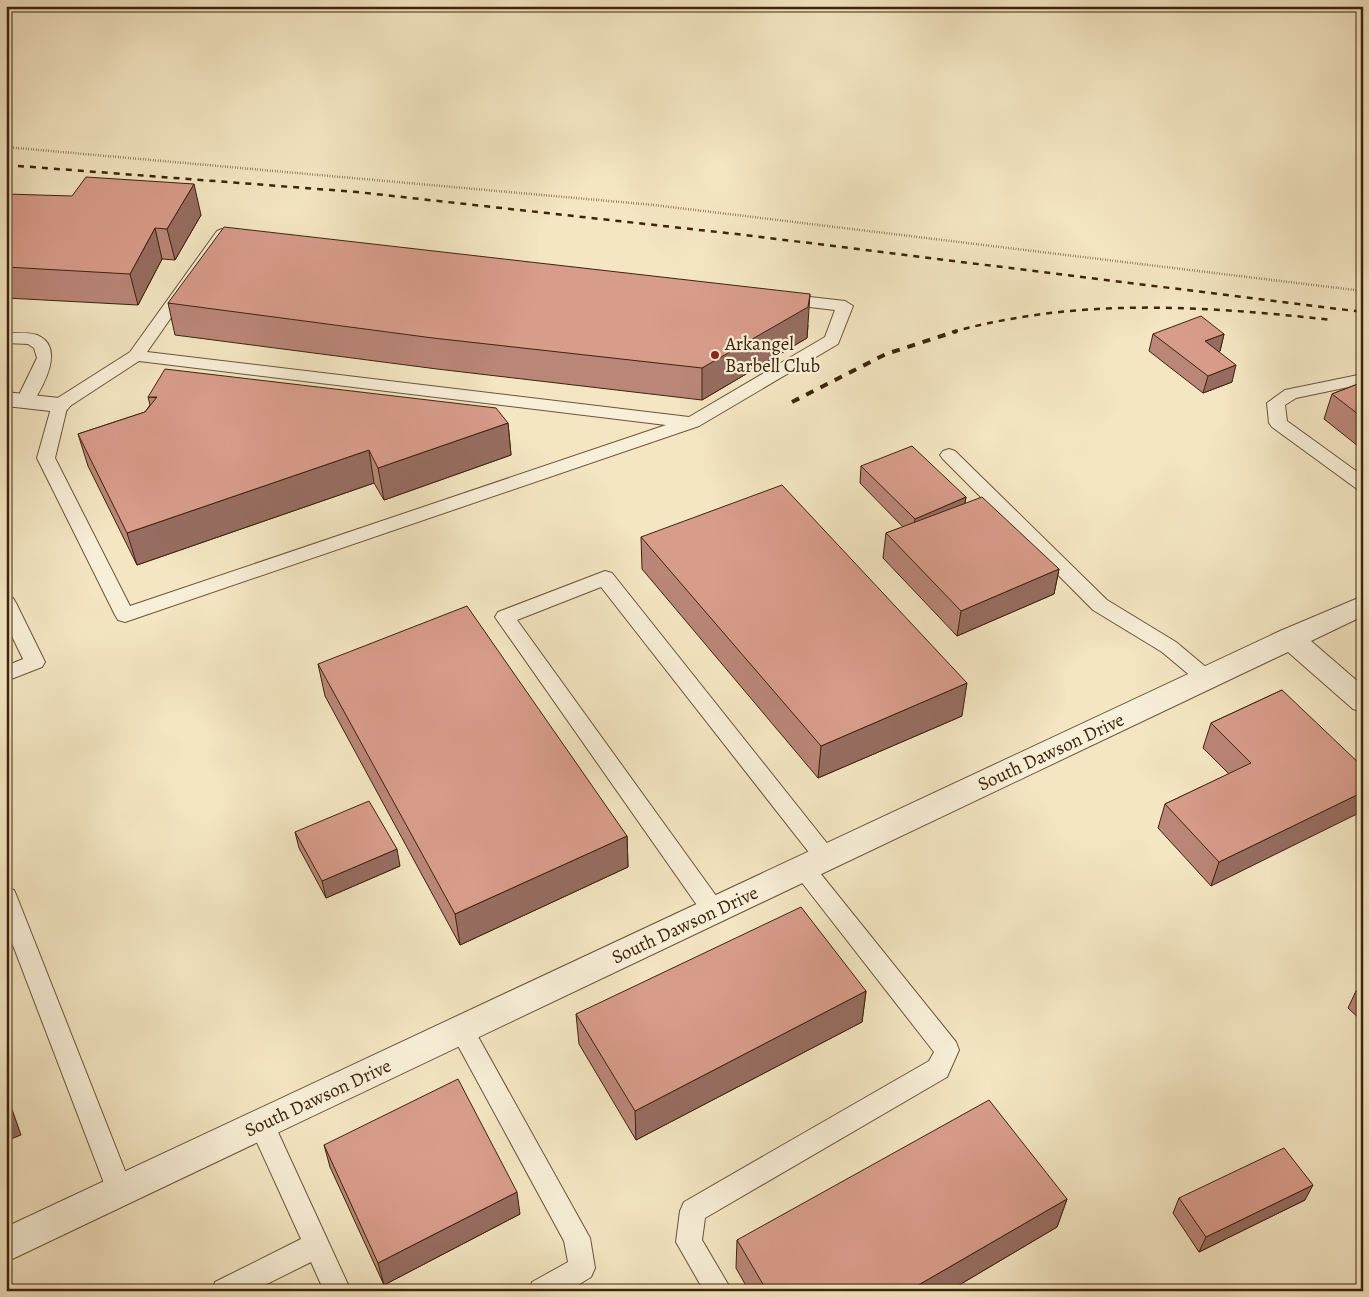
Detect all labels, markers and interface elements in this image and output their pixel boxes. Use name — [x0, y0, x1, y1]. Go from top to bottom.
place label: Arkangel Barbell Club — [724, 331, 820, 379]
marker: Arkangel Barbell Club — [709, 349, 721, 361]
street label: South Dawson Drive — [974, 707, 1128, 797]
street label: South Dawson Drive — [608, 880, 762, 970]
street label: South Dawson Drive — [241, 1053, 395, 1143]

